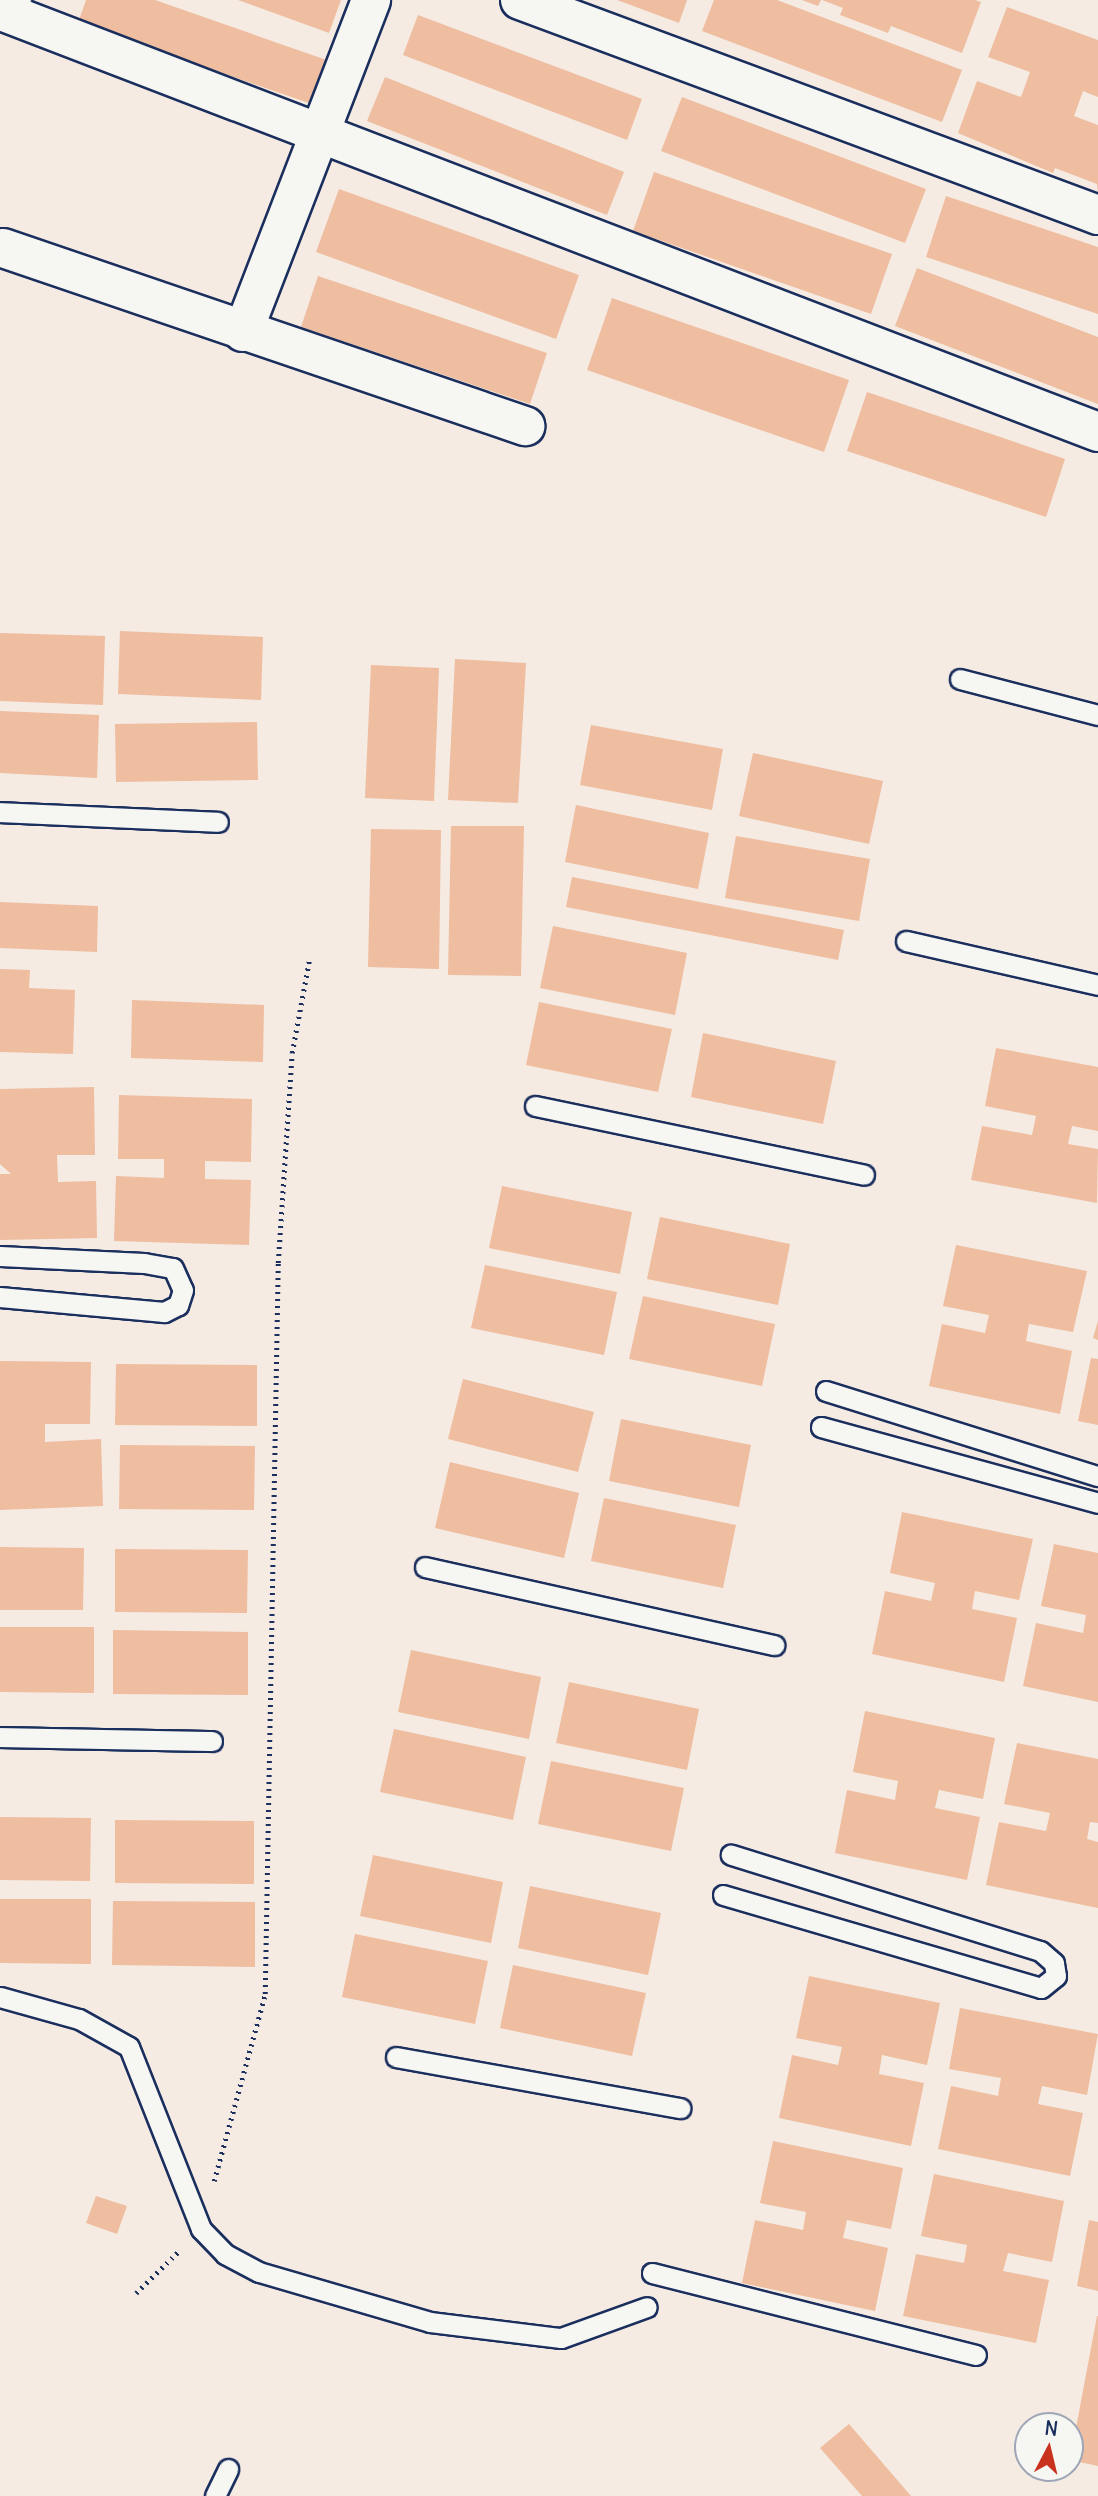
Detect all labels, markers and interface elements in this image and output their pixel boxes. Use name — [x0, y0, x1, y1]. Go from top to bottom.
north arrow — [1014, 2412, 1084, 2482]
text: N — [1043, 2415, 1059, 2441]

